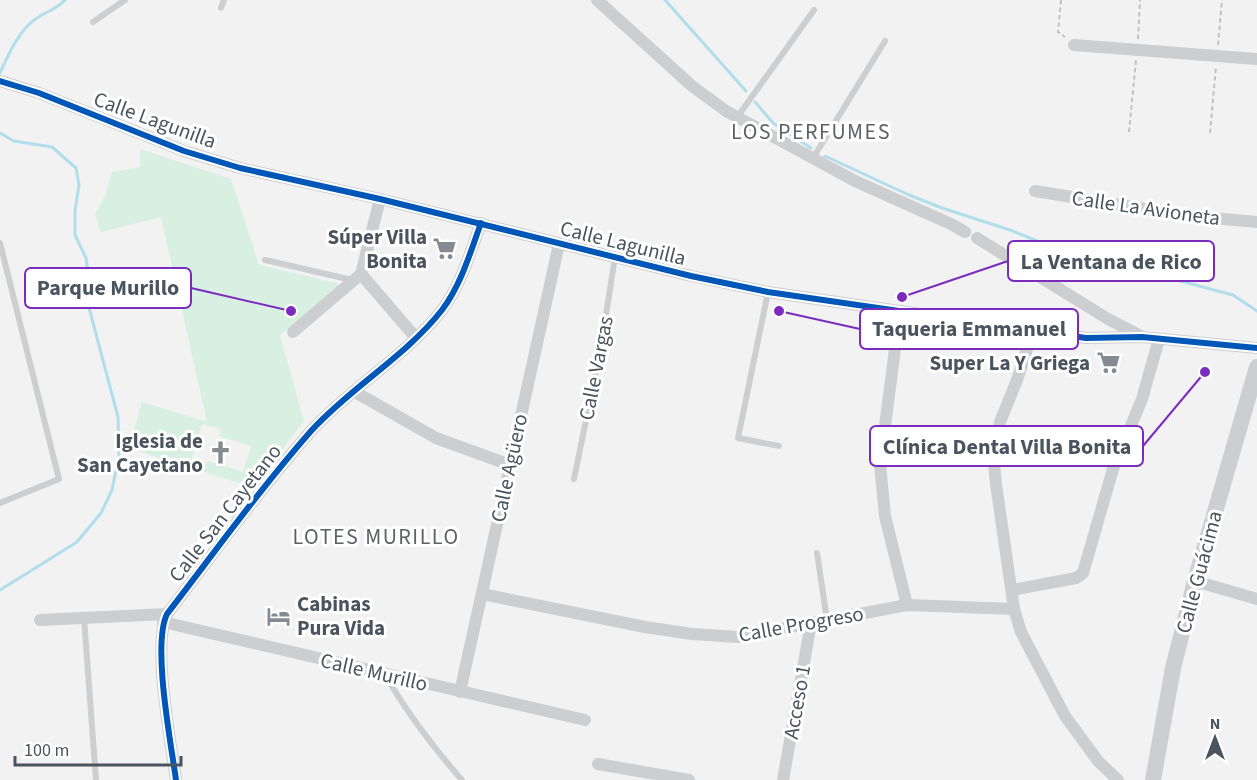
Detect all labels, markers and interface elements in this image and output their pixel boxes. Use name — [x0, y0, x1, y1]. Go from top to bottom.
street label: Calle Lagunilla — [89, 84, 221, 156]
district label: LOS PERFUMES — [731, 116, 891, 148]
street label: Calle La Avioneta — [1070, 183, 1222, 233]
street label: Calle Lagunilla — [557, 213, 689, 273]
place label: Súper Villa Bonita — [327, 222, 427, 276]
supermarket icon: Súper Villa Bonita — [432, 236, 458, 262]
callout: La Ventana de Rico — [1008, 241, 1214, 281]
text: La Ventana de Rico — [1020, 246, 1202, 278]
callout: Parque Murillo — [25, 268, 191, 308]
text: Parque Murillo — [37, 272, 179, 304]
callout: Taqueria Emmanuel — [860, 309, 1078, 349]
street label: Calle Vargas — [571, 313, 621, 423]
text: Taqueria Emmanuel — [872, 313, 1067, 345]
place label: Super La Y Griega — [929, 348, 1090, 378]
supermarket icon: Super La Y Griega — [1095, 350, 1121, 376]
street label: Calle Agüero — [483, 411, 535, 525]
place label: Iglesia de San Cayetano — [77, 426, 203, 480]
callout: Clínica Dental Villa Bonita — [870, 426, 1143, 466]
text: Clínica Dental Villa Bonita — [883, 431, 1131, 463]
street label: Calle San Cayetano — [161, 438, 289, 588]
church icon: Iglesia de San Cayetano — [208, 440, 234, 466]
street label: Calle Guácima — [1168, 507, 1230, 637]
district label: LOTES MURILLO — [292, 521, 460, 553]
place label: Cabinas Pura Vida — [297, 589, 385, 643]
street label: Calle Progreso — [736, 598, 866, 650]
hotel icon: Cabinas Pura Vida — [266, 603, 292, 629]
street label: Calle Murillo — [317, 645, 431, 699]
street label: Acceso 1 — [776, 663, 818, 741]
north arrow — [1185, 708, 1245, 768]
text: N — [1210, 713, 1220, 735]
scale bar — [15, 729, 182, 767]
text: 100 m — [24, 738, 69, 763]

